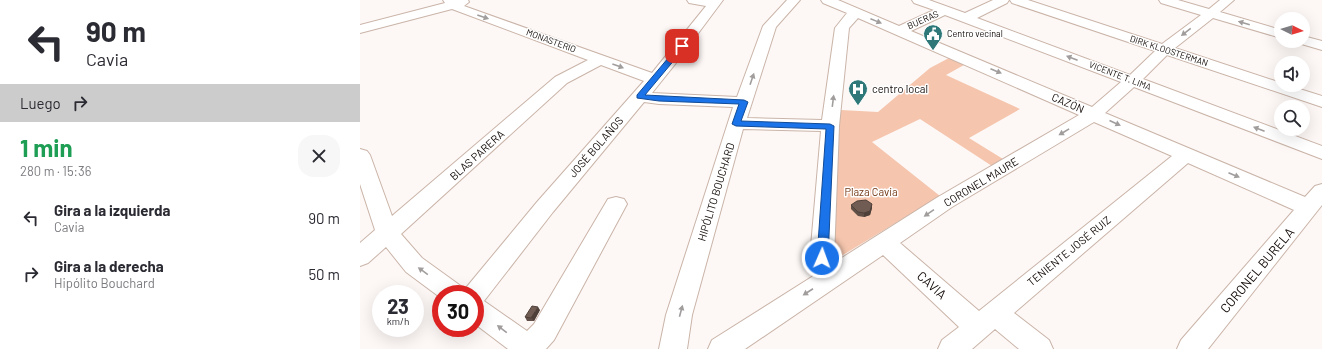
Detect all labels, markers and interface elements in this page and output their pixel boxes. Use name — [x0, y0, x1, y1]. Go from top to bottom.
street label: BUERAS — [905, 8, 940, 31]
north arrow — [1274, 12, 1310, 48]
map controls — [1274, 12, 1310, 136]
text: 90 m — [86, 14, 146, 48]
one-way arrow — [478, 14, 490, 20]
icon: left — [20, 16, 72, 68]
one-way arrow — [871, 18, 883, 24]
one-way arrow — [1237, 20, 1249, 26]
public building icon: Centro vecinal — [922, 23, 944, 51]
street label: MONASTERIO — [525, 26, 578, 55]
place label: Centro vecinal — [947, 28, 1003, 39]
one-way arrow — [1181, 28, 1192, 37]
pin — [665, 29, 699, 63]
street label: DIRK KLOOSTERMAN — [1129, 33, 1210, 68]
icon: arrive — [671, 35, 693, 57]
text: Cavia — [86, 48, 128, 70]
one-way arrow — [1066, 55, 1078, 61]
button: sound — [1274, 56, 1310, 92]
street label: VICENTE T. LIMA — [1088, 59, 1153, 93]
one-way arrow — [613, 64, 625, 70]
one-way arrow — [990, 69, 1002, 75]
one-way arrow — [749, 73, 755, 85]
hospital icon: centro local — [847, 78, 869, 106]
place label: centro local — [872, 82, 928, 95]
street label: CAZÓN — [1050, 90, 1086, 115]
icon: right — [69, 92, 91, 114]
text: Luego — [20, 94, 61, 112]
one-way arrow — [830, 95, 836, 107]
button: search — [1274, 100, 1310, 136]
street label: JOSÉ BOLAÑOS — [566, 114, 625, 180]
one-way arrow — [1109, 120, 1121, 126]
one-way arrow — [1253, 126, 1265, 132]
street label: BLAS PARERA — [447, 127, 507, 182]
one-way arrow — [1058, 128, 1070, 135]
text: 1 min — [20, 133, 73, 162]
button: close — [298, 135, 340, 177]
street label: HIPÓLITO BOUCHARD — [694, 141, 737, 243]
street label: CORONEL MAURE — [941, 154, 1021, 209]
text: 280 m · 15:36 — [20, 163, 91, 179]
one-way arrow — [1229, 172, 1240, 178]
park label: Plaza Cavia — [844, 185, 898, 198]
text: Gira a la izquierda — [54, 201, 170, 219]
icon: left — [20, 207, 42, 229]
text: 90 m — [308, 209, 340, 227]
one-way arrow — [924, 209, 934, 217]
street label: TENIENTE JOSÉ RUIZ — [1024, 213, 1113, 288]
text: Cavia — [54, 219, 85, 235]
street label: CORONEL BURELA — [1217, 224, 1297, 316]
position arrow — [801, 237, 843, 279]
text: Gira a la derecha — [54, 257, 164, 275]
icon: right — [20, 263, 42, 285]
text: 50 m — [308, 265, 340, 283]
one-way arrow — [418, 267, 428, 275]
street label: CAVIA — [914, 268, 950, 302]
text: Hipólito Bouchard — [54, 275, 155, 291]
speed limit sign: 30 — [432, 285, 484, 337]
one-way arrow — [803, 288, 813, 296]
text: 23 — [387, 294, 409, 318]
one-way arrow — [678, 305, 684, 317]
text: km/h — [387, 315, 409, 327]
one-way arrow — [497, 325, 507, 333]

